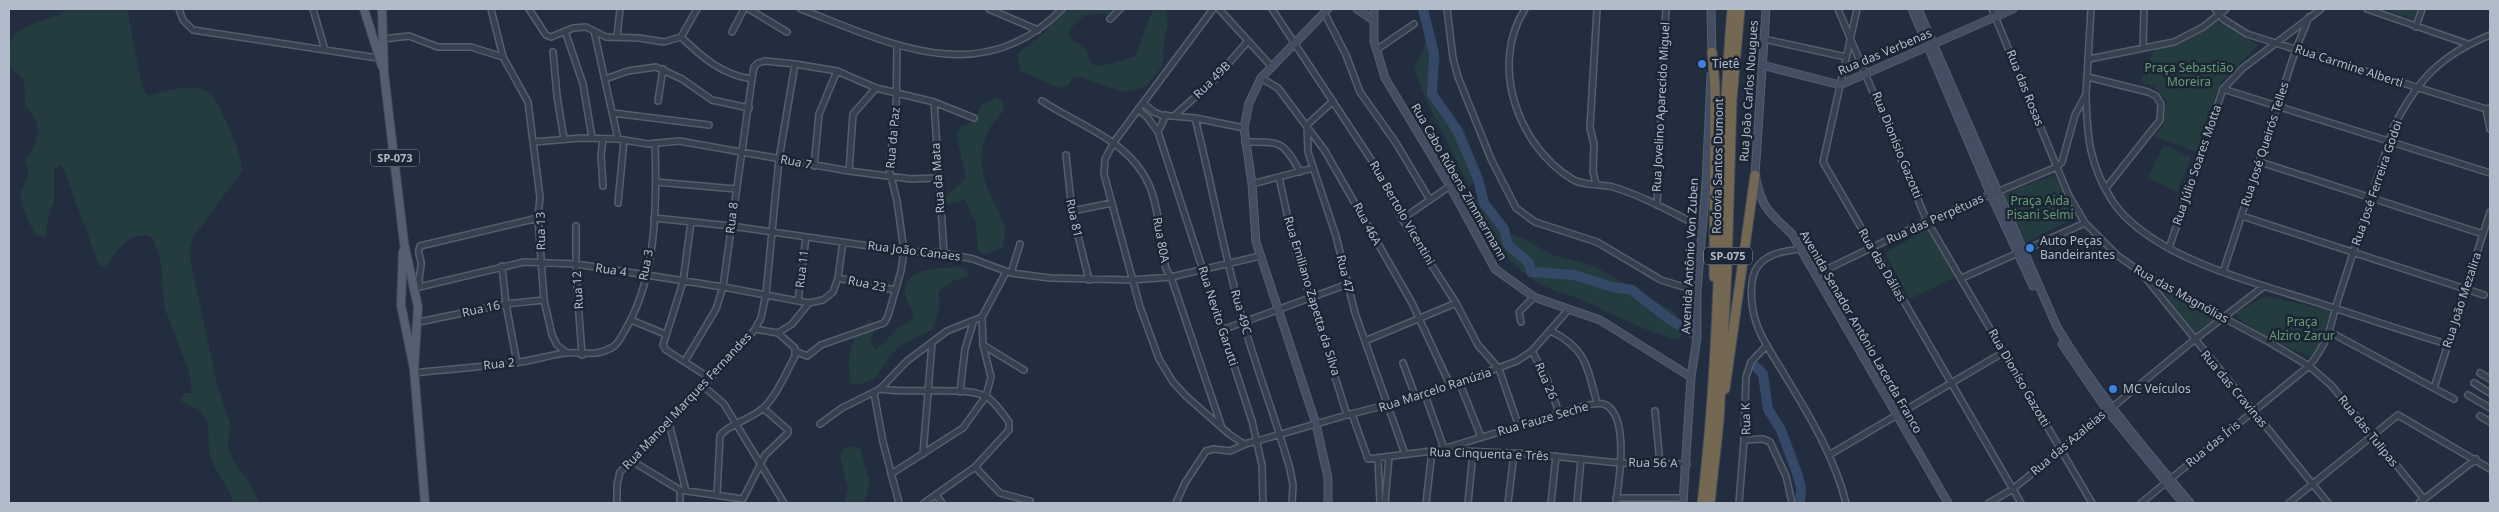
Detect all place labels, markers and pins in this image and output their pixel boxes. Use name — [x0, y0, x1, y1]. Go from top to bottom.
place label: Tietê — [1712, 55, 1740, 72]
marker: Tietê — [1696, 58, 1708, 70]
place label: Auto Peças Bandeirantes — [2040, 232, 2115, 263]
marker: Auto Peças Bandeirantes — [2024, 242, 2036, 254]
place label: MC Veículos — [2123, 380, 2191, 397]
marker: MC Veículos — [2107, 383, 2119, 395]

